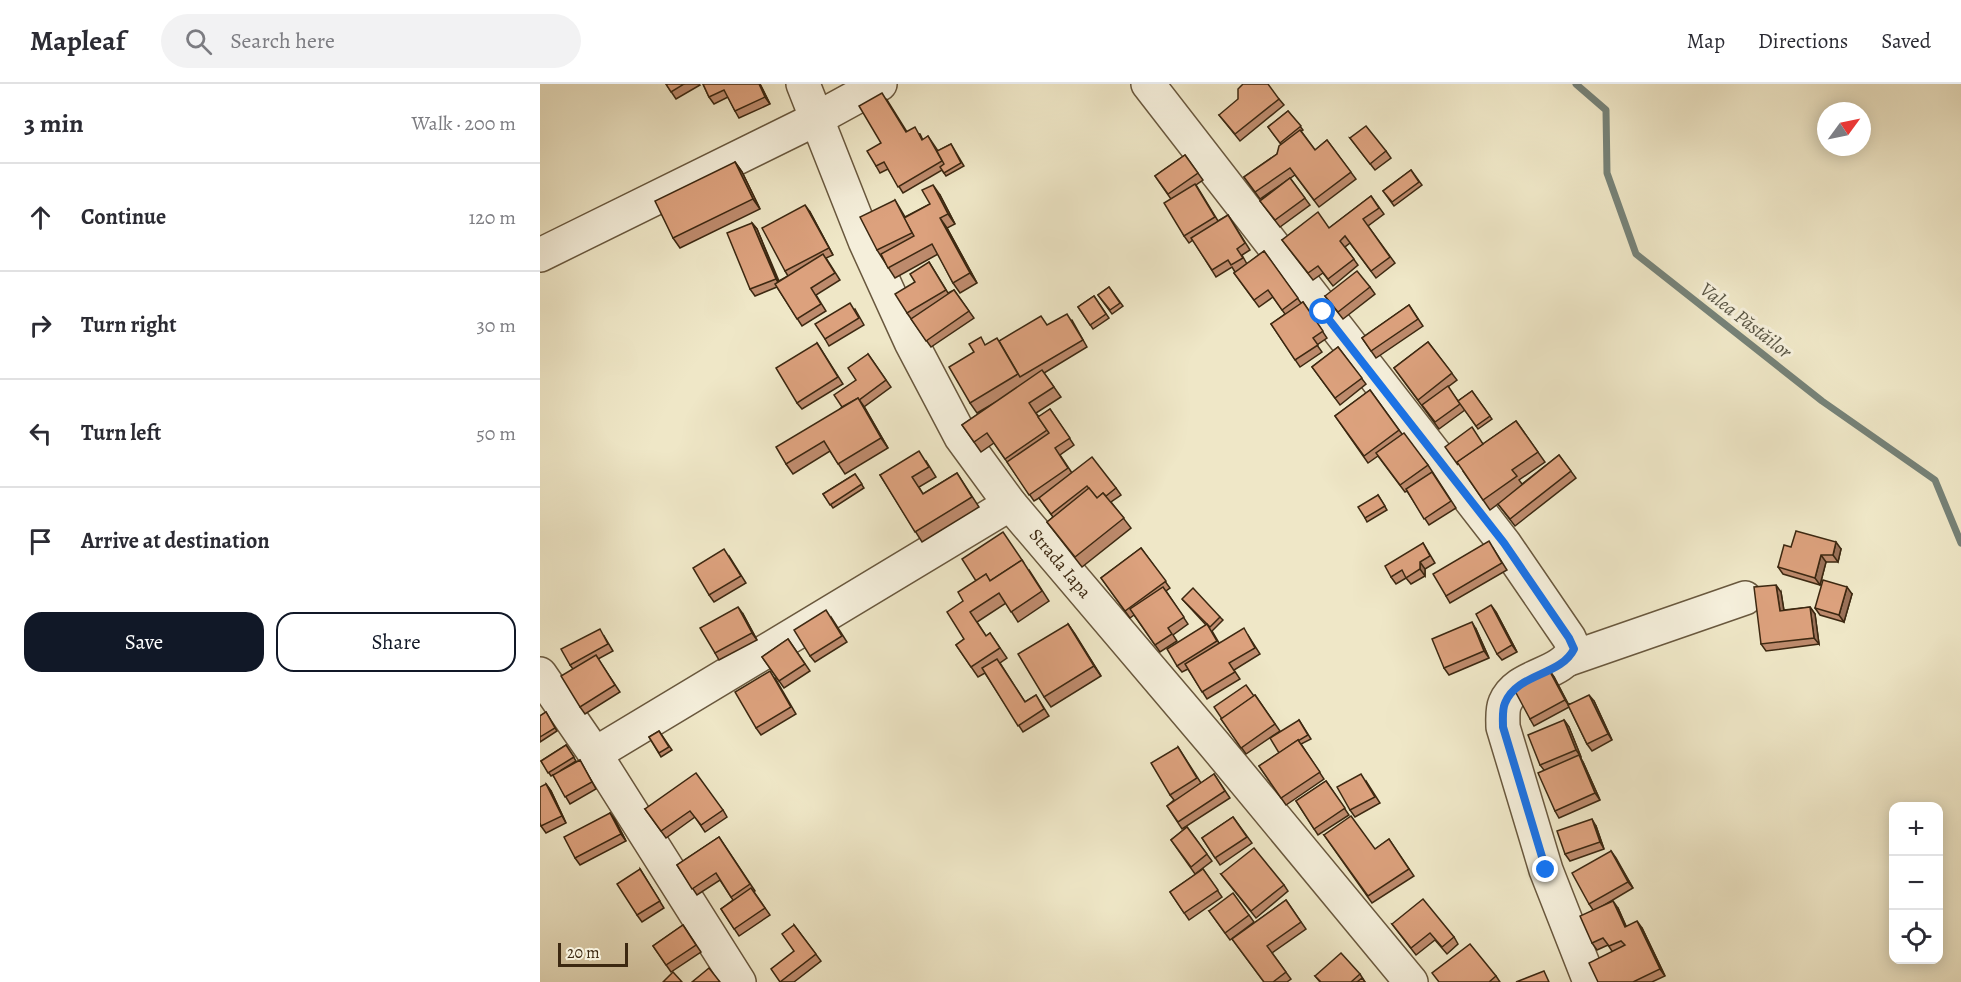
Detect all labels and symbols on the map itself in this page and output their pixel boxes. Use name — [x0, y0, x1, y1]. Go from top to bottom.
north arrow — [1817, 102, 1871, 156]
water label: Valea Păstăilor — [1694, 276, 1798, 366]
route start — [1309, 298, 1335, 324]
street label: Strada Iapa — [1024, 523, 1097, 604]
route end — [1532, 856, 1558, 882]
scale bar — [558, 940, 628, 968]

